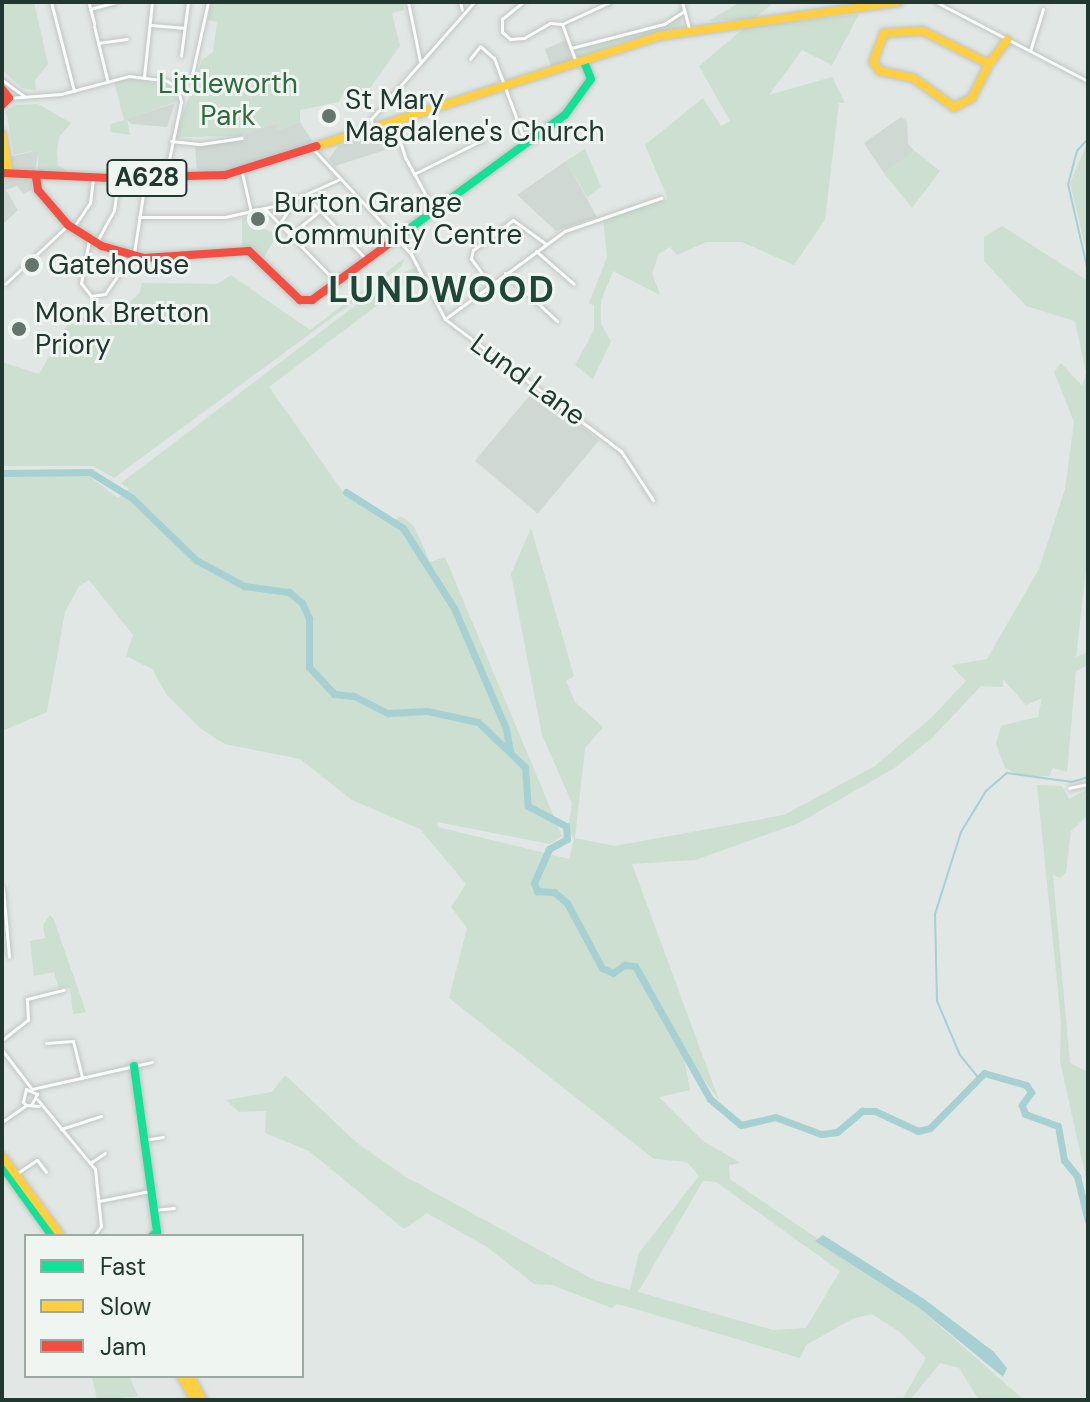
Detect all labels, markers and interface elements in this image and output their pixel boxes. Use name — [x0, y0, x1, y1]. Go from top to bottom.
park label: Littleworth Park — [158, 67, 298, 133]
place label: St Mary Magdalene's Church — [345, 83, 605, 149]
marker: St Mary Magdalene's Church — [320, 107, 338, 125]
road number: A628 — [105, 156, 189, 200]
place label: Burton Grange Community Centre — [274, 186, 522, 252]
marker: Burton Grange Community Centre — [249, 210, 267, 228]
place label: Gatehouse — [48, 248, 189, 282]
marker: Gatehouse — [23, 256, 41, 274]
district label: LUNDWOOD — [328, 268, 556, 312]
place label: Monk Bretton Priory — [35, 296, 209, 362]
marker: Monk Bretton Priory — [10, 320, 28, 338]
street label: Lund Lane — [464, 327, 592, 433]
legend — [24, 1234, 304, 1378]
text: Fast — [100, 1251, 146, 1282]
text: Slow — [100, 1291, 151, 1322]
text: Jam — [100, 1331, 146, 1362]

